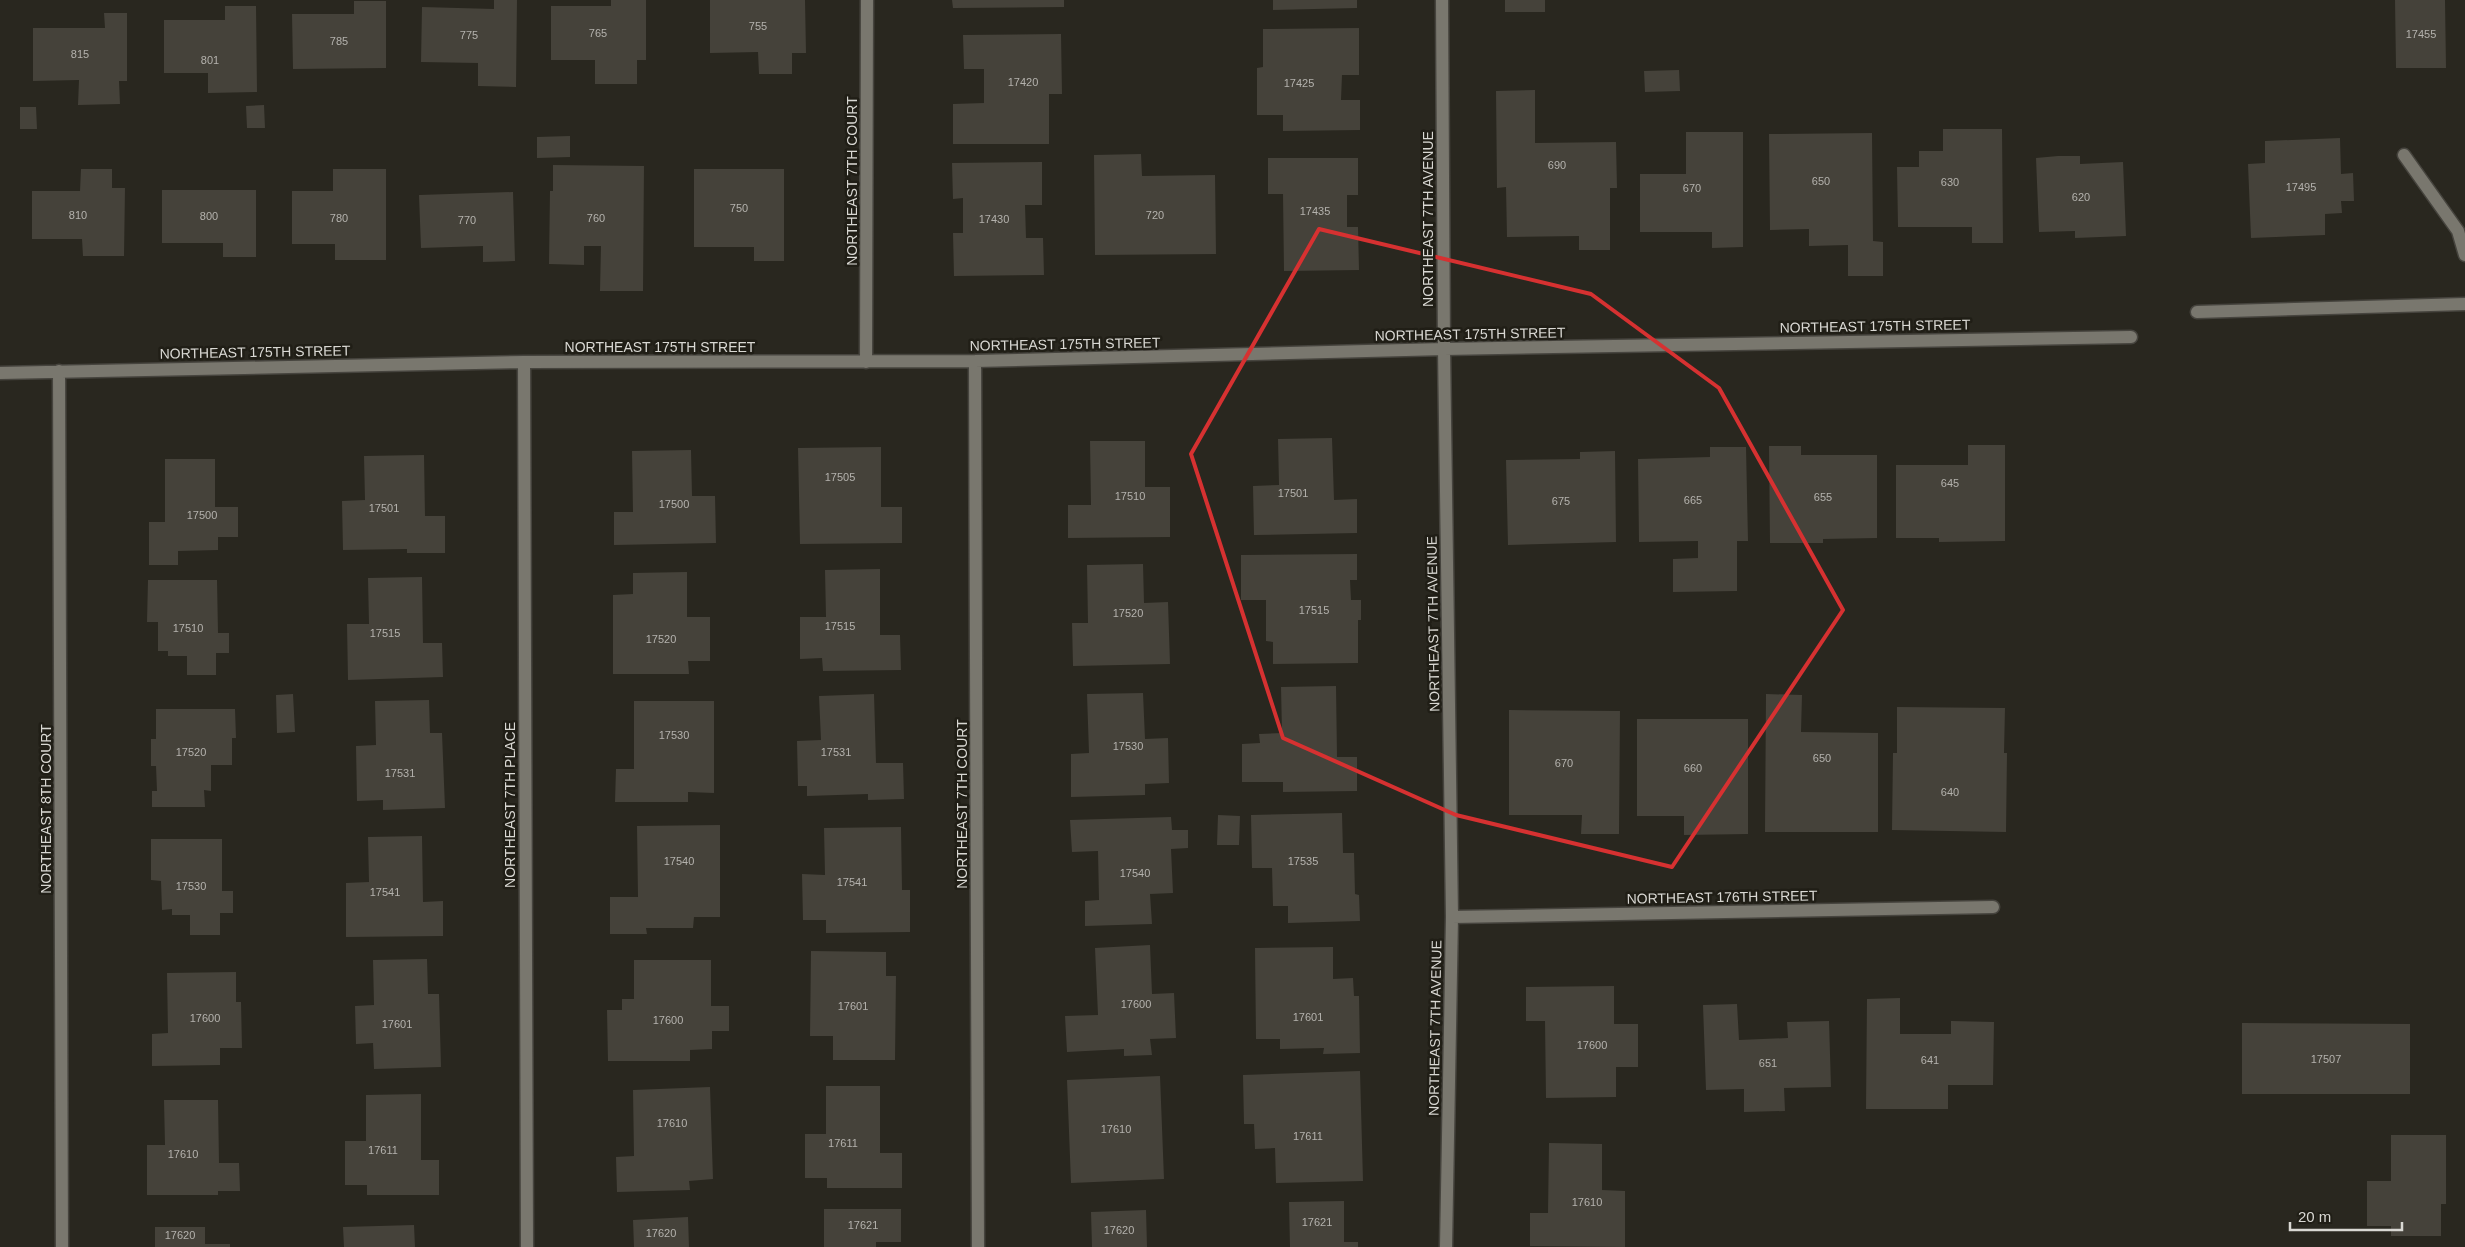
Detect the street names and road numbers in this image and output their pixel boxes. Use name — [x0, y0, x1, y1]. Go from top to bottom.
street label: NORTHEAST 7TH COURT — [844, 96, 860, 266]
street label: NORTHEAST 7TH AVENUE — [1420, 131, 1436, 307]
street label: NORTHEAST 175TH STREET — [1779, 316, 1971, 336]
street label: NORTHEAST 175TH STREET — [1374, 324, 1566, 344]
street label: NORTHEAST 175TH STREET — [969, 334, 1161, 354]
street label: NORTHEAST 175TH STREET — [565, 339, 756, 355]
street label: NORTHEAST 175TH STREET — [159, 342, 351, 362]
street label: NORTHEAST 7TH AVENUE — [1423, 536, 1443, 712]
street label: NORTHEAST 7TH COURT — [954, 719, 970, 889]
street label: NORTHEAST 7TH PLACE — [502, 722, 518, 888]
street label: NORTHEAST 8TH COURT — [38, 724, 54, 894]
street label: NORTHEAST 176TH STREET — [1626, 887, 1818, 907]
street label: NORTHEAST 7TH AVENUE — [1425, 940, 1445, 1116]

